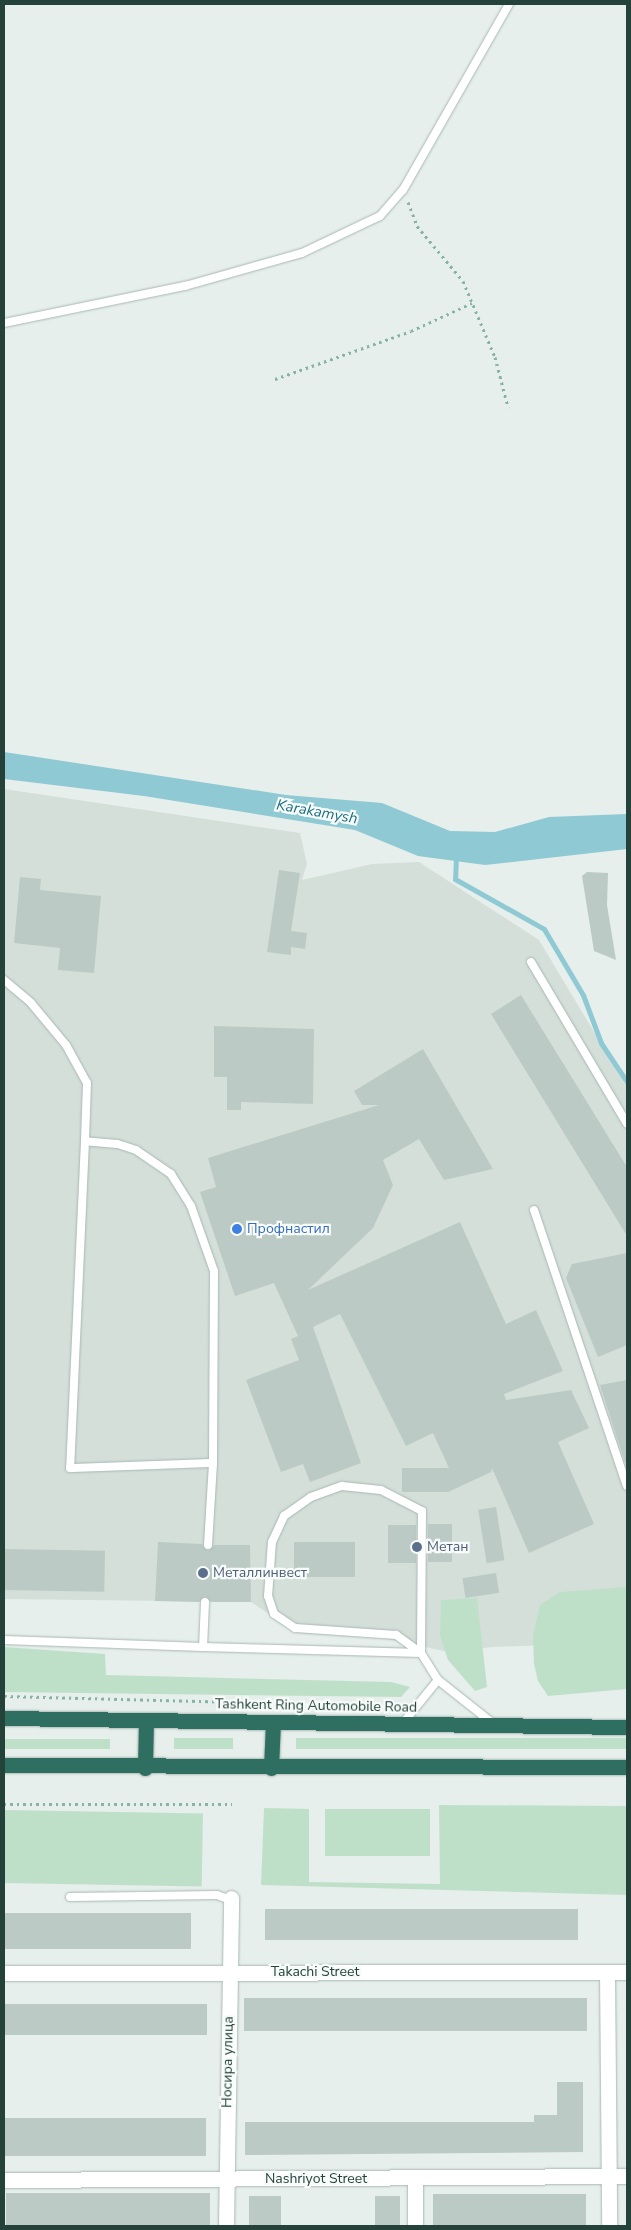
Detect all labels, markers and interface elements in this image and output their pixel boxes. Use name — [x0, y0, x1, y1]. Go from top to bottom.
water label: Karakamysh — [275, 796, 359, 828]
place label: Профнастил — [247, 1221, 330, 1237]
marker: Профнастил — [231, 1223, 243, 1235]
place label: Метан — [427, 1539, 469, 1555]
marker: Метан — [411, 1541, 423, 1553]
place label: Металлинвест — [213, 1565, 307, 1581]
marker: Металлинвест — [197, 1567, 209, 1579]
street label: Tashkent Ring Automobile Road — [215, 1696, 417, 1716]
street label: Takachi Street — [271, 1964, 359, 1980]
street label: Носира улица — [219, 2016, 237, 2108]
street label: Nashriyot Street — [265, 2171, 367, 2187]

